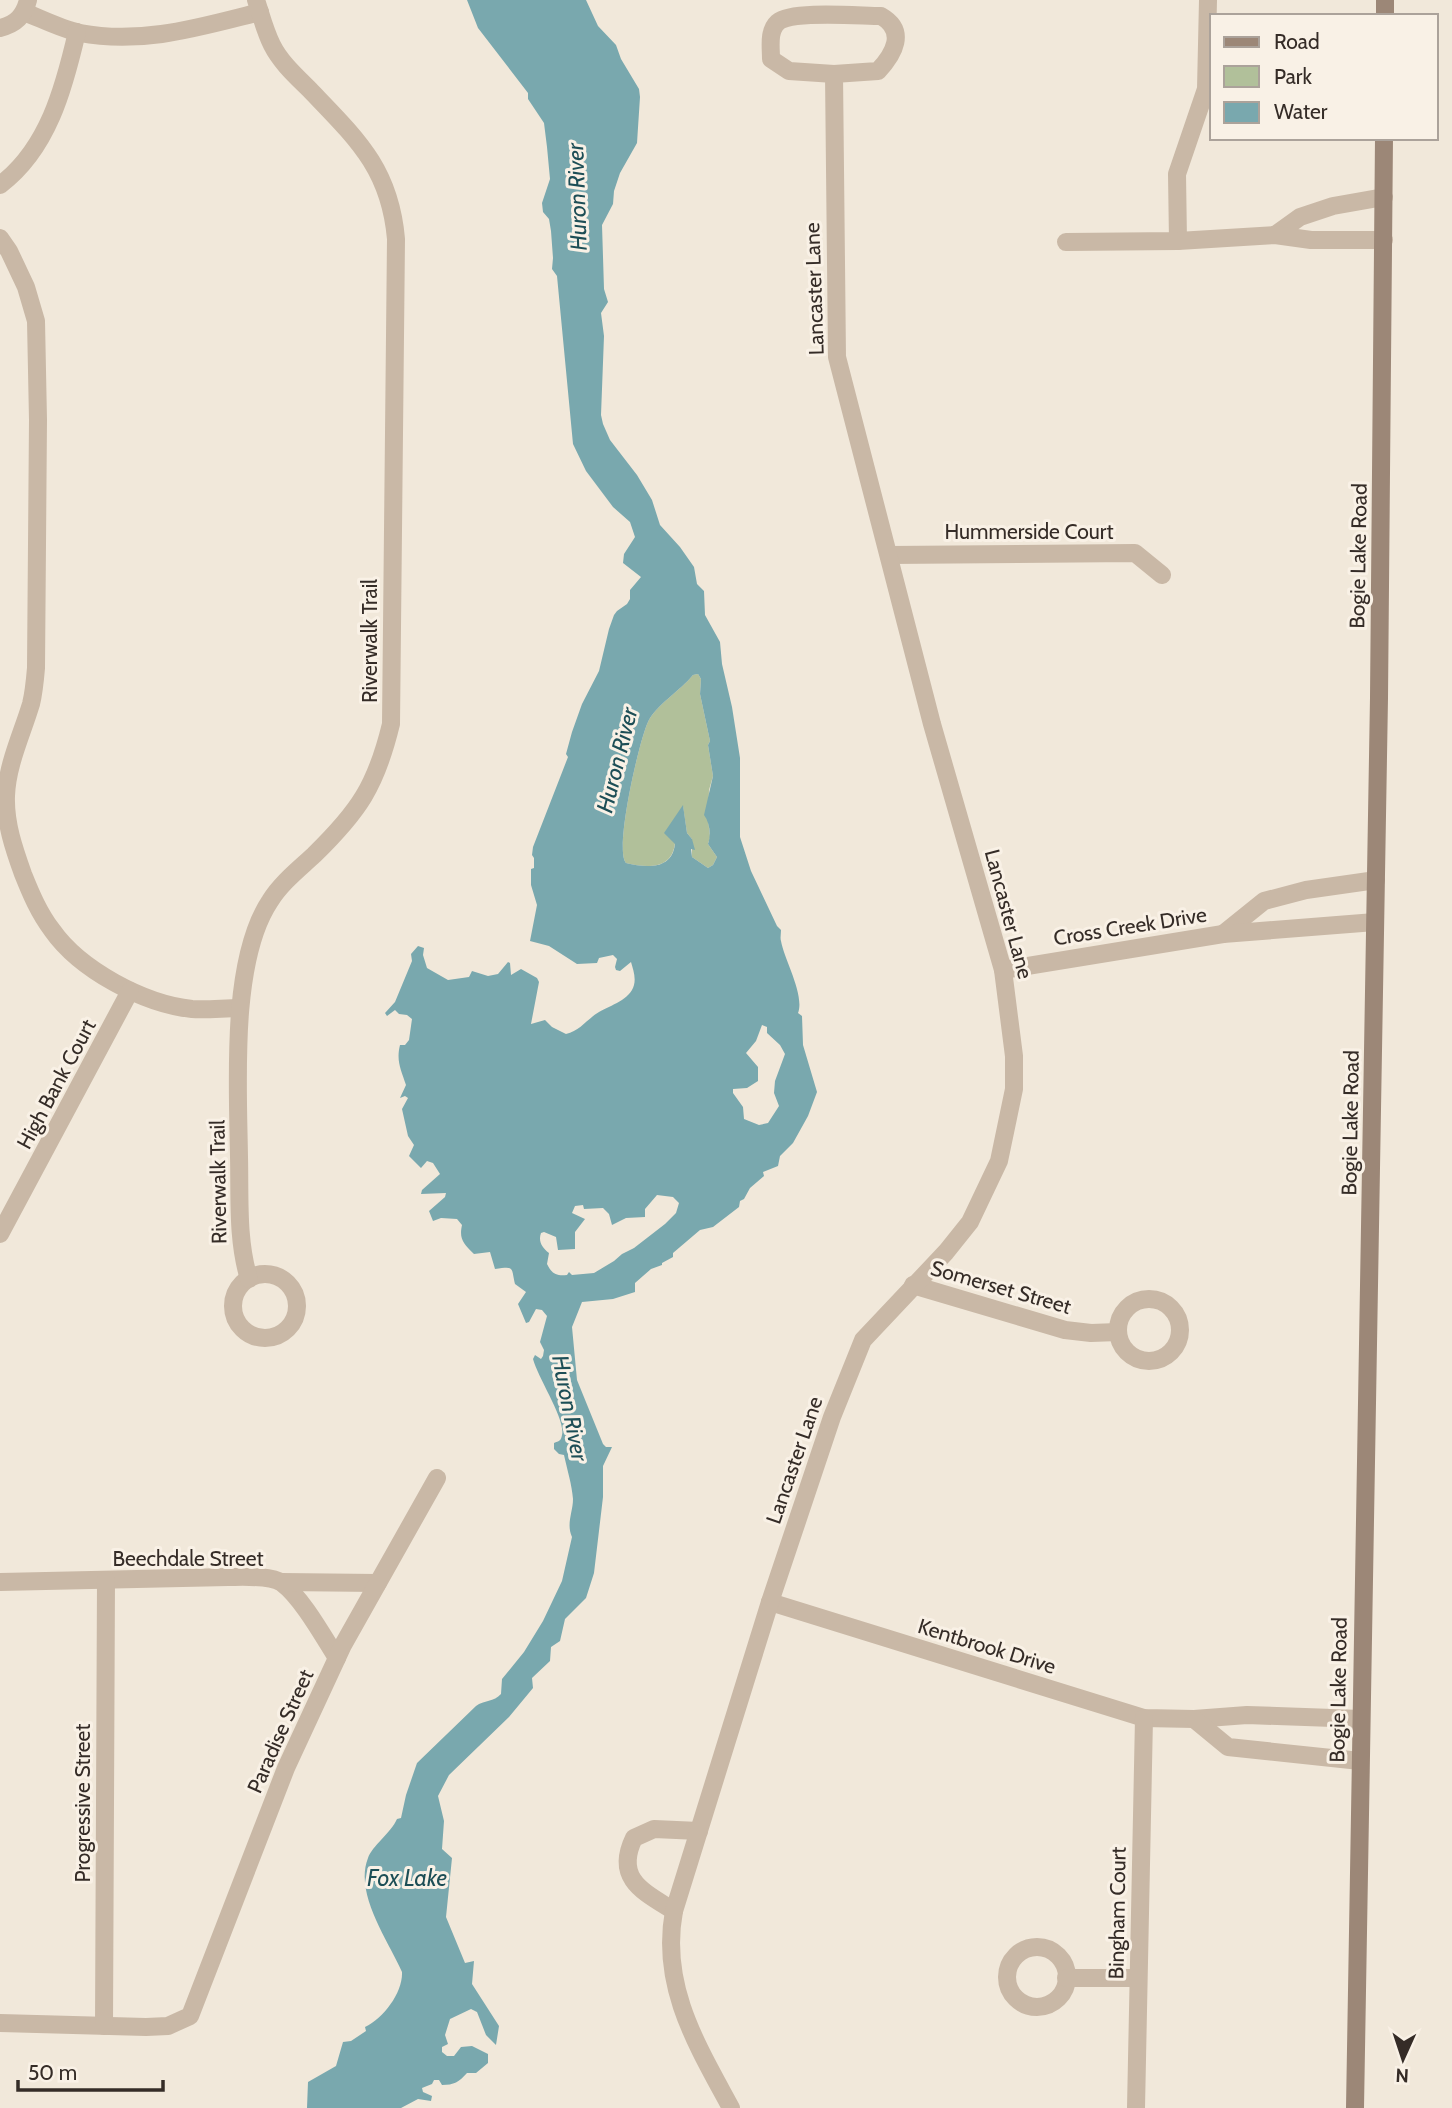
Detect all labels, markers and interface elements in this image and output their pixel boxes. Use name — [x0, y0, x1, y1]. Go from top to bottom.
legend — [1210, 14, 1438, 140]
text: Road — [1274, 29, 1320, 54]
text: Park — [1274, 64, 1312, 89]
text: Water — [1274, 99, 1328, 124]
water label: Huron River — [561, 142, 593, 251]
street label: Lancaster Lane — [799, 222, 829, 356]
street label: Bogie Lake Road — [1344, 483, 1372, 629]
street label: Hummerside Court — [944, 519, 1114, 544]
street label: Riverwalk Trail — [357, 579, 382, 703]
water label: Huron River — [590, 704, 644, 816]
street label: Lancaster Lane — [980, 847, 1038, 982]
street label: Cross Creek Drive — [1052, 902, 1209, 950]
street label: High Bank Court — [11, 1015, 101, 1153]
street label: Bogie Lake Road — [1336, 1050, 1364, 1196]
street label: Riverwalk Trail — [204, 1120, 232, 1244]
street label: Somerset Street — [928, 1255, 1074, 1319]
water label: Huron River — [546, 1353, 594, 1464]
street label: Lancaster Lane — [761, 1393, 828, 1527]
street label: Beechdale Street — [113, 1546, 264, 1571]
street label: Kentbrook Drive — [915, 1613, 1059, 1679]
street label: Bogie Lake Road — [1324, 1617, 1352, 1763]
street label: Paradise Street — [242, 1665, 318, 1797]
street label: Progressive Street — [70, 1724, 95, 1882]
street label: Bingham Court — [1103, 1847, 1131, 1979]
water label: Fox Lake — [367, 1864, 447, 1892]
north arrow — [1368, 2024, 1438, 2094]
scale bar — [18, 2048, 163, 2092]
text: 50 m — [28, 2060, 77, 2085]
text: N — [1395, 2064, 1409, 2087]

